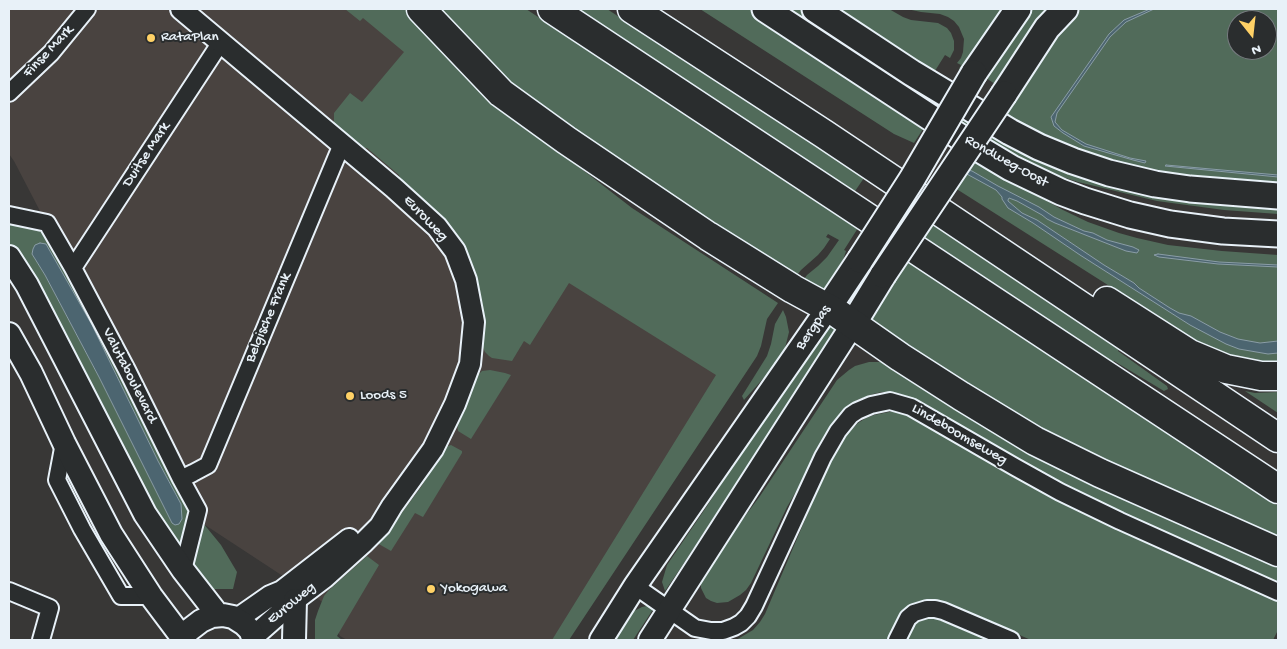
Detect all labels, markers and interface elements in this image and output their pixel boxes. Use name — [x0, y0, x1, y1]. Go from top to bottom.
north arrow — [1227, 10, 1277, 60]
street label: Finse Mark — [20, 22, 78, 82]
place label: RataPlan — [161, 29, 219, 47]
marker: RataPlan — [145, 32, 157, 44]
text: N — [1249, 40, 1263, 58]
street label: Duitse Mark — [119, 119, 175, 191]
street label: Rondweg-Oost — [961, 132, 1051, 192]
street label: Euroweg — [399, 192, 451, 246]
street label: Belgische Frank — [242, 270, 296, 366]
street label: Bergpas — [792, 302, 836, 354]
street label: Valutaboulevard — [97, 325, 161, 427]
place label: Loods 5 — [360, 387, 407, 405]
marker: Loods 5 — [344, 390, 356, 402]
street label: Lindeboomseweg — [908, 400, 1010, 470]
street label: Euroweg — [264, 579, 320, 629]
place label: Yokogawa — [441, 580, 507, 598]
marker: Yokogawa — [425, 583, 437, 595]

